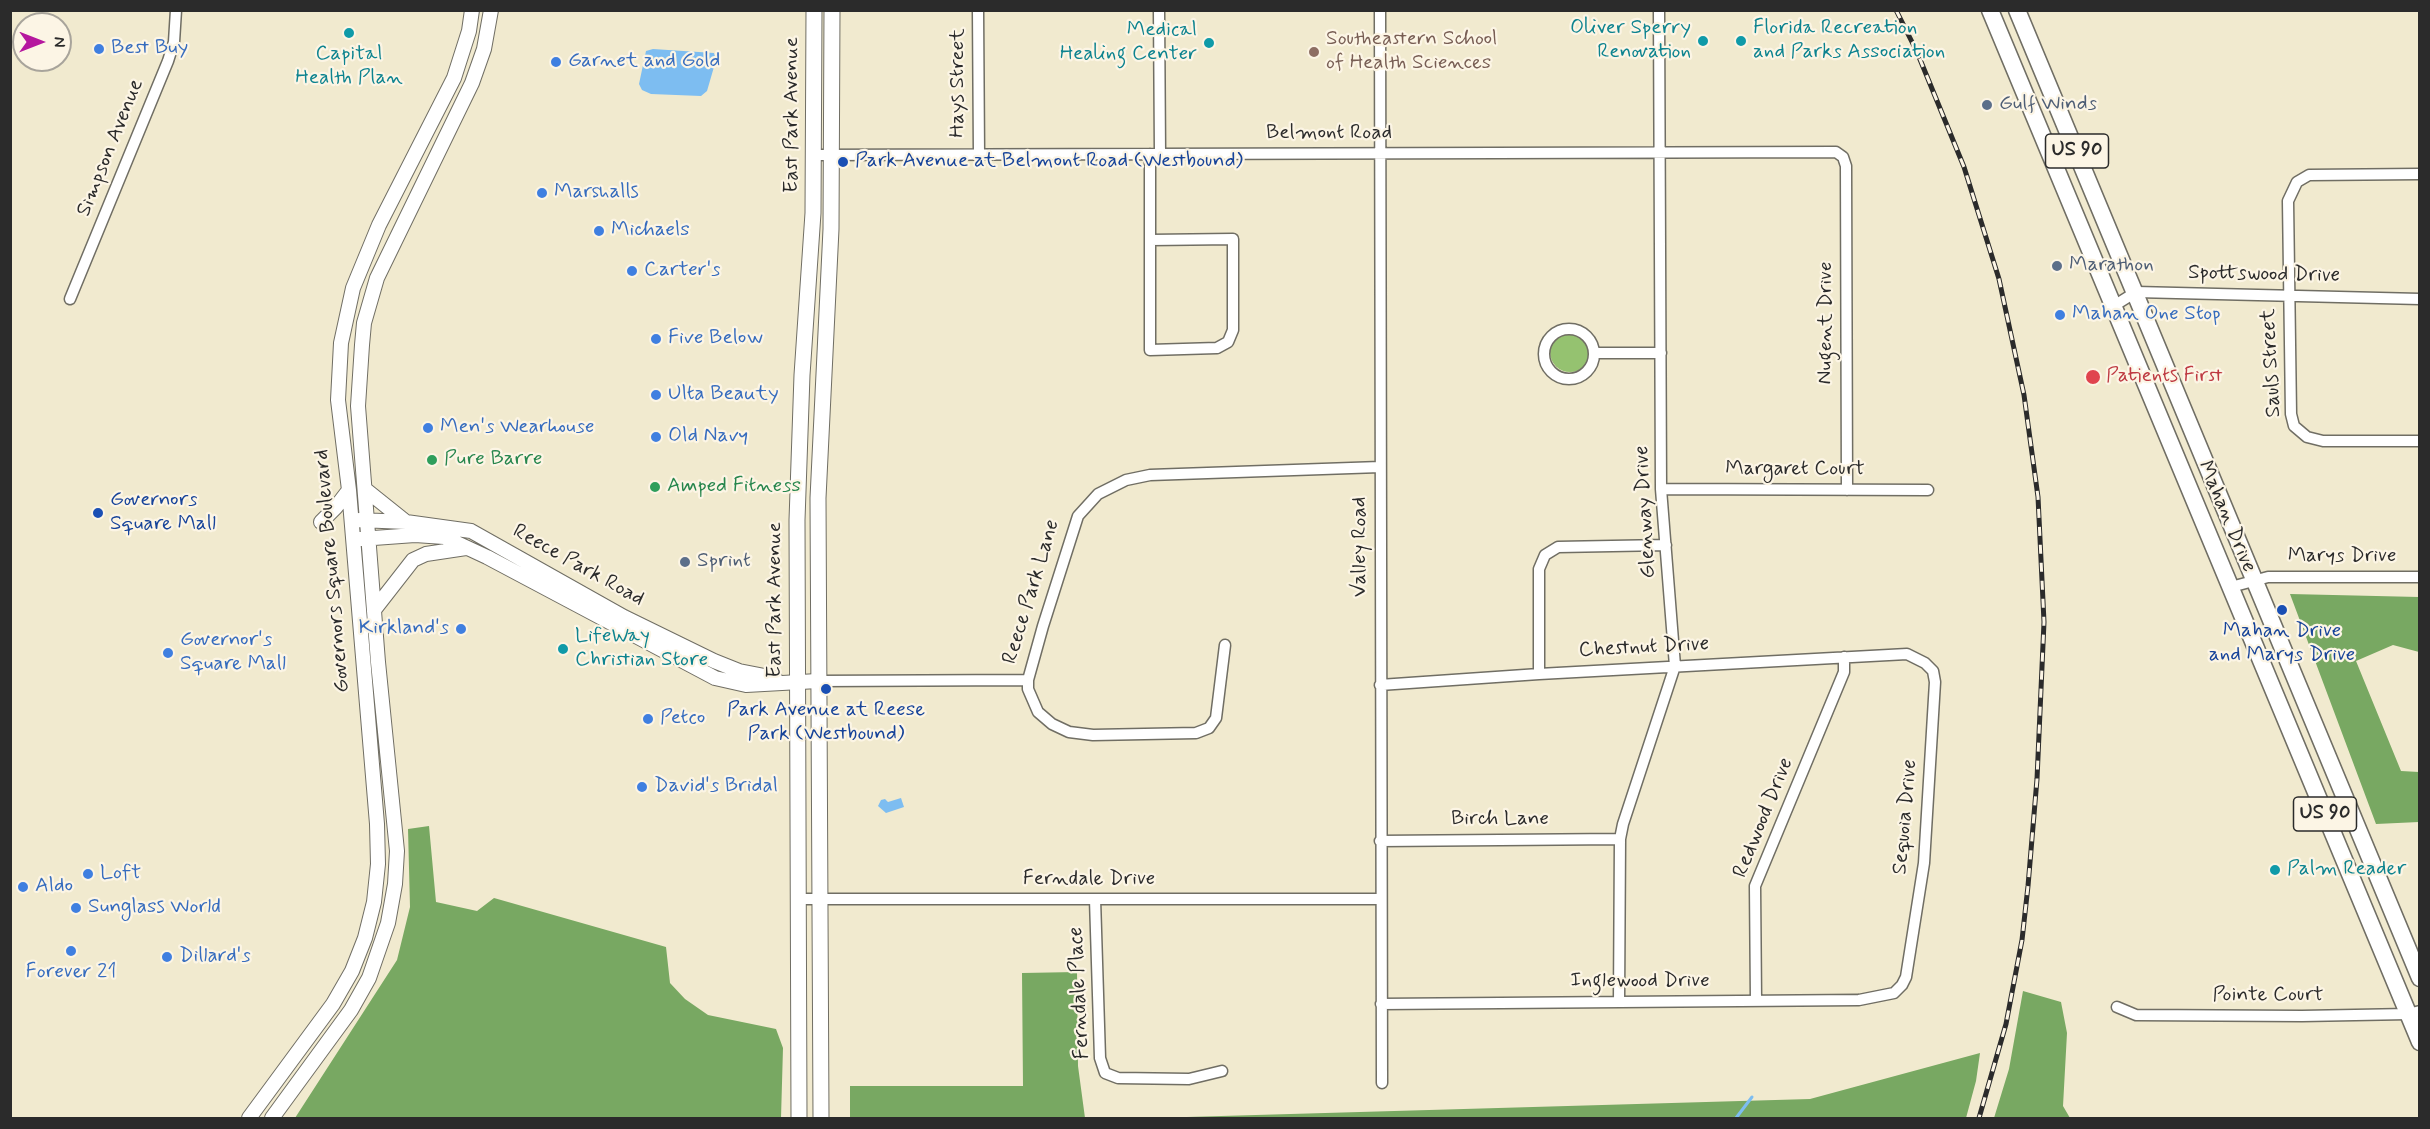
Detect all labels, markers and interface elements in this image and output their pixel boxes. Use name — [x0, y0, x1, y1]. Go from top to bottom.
north arrow — [12, 12, 72, 72]
place label: Oliver Sperry Renovation — [1570, 16, 1691, 66]
place label: Florida Recreation and Parks Association — [1753, 16, 1945, 66]
place label: Medical Healing Center — [1060, 18, 1197, 68]
marker: Capital Health Plan — [342, 26, 356, 40]
place label: Southeastern School of Health Sciences — [1326, 27, 1497, 77]
street label: Hays Street — [946, 28, 972, 138]
marker: Oliver Sperry Renovation — [1696, 34, 1710, 48]
marker: Florida Recreation and Parks Association — [1734, 34, 1748, 48]
place label: Best Buy — [111, 36, 188, 62]
marker: Medical Healing Center — [1202, 36, 1216, 50]
text: N — [48, 37, 69, 47]
street label: East Park Avenue — [780, 37, 806, 193]
marker: Best Buy — [92, 42, 106, 56]
place label: Capital Health Plan — [295, 42, 403, 92]
marker: Southeastern School of Health Sciences — [1307, 45, 1321, 59]
place label: Garnet and Gold — [568, 49, 720, 75]
marker: Garnet and Gold — [549, 55, 563, 69]
street label: Simpson Avenue — [72, 76, 150, 220]
place label: Gulf Winds — [1999, 92, 2097, 118]
marker: Gulf Winds — [1980, 98, 1994, 112]
street label: Belmont Road — [1266, 121, 1392, 147]
road number: US 90 — [2046, 134, 2108, 168]
place label: Park Avenue at Belmont Road (Westbound) — [855, 149, 1243, 175]
marker: Park Avenue at Belmont Road (Westbound) — [836, 155, 850, 169]
place label: Marshalls — [554, 180, 639, 206]
marker: Marshalls — [535, 186, 549, 200]
place label: Michaels — [611, 218, 690, 244]
marker: Michaels — [592, 224, 606, 238]
place label: Marathon — [2069, 253, 2154, 279]
place label: Carter's — [644, 258, 720, 284]
marker: Marathon — [2050, 259, 2064, 273]
street label: Spottswood Drive — [2188, 261, 2340, 289]
street label: Nugent Drive — [1814, 262, 1840, 384]
marker: Carter's — [625, 264, 639, 278]
place label: Mahan One Stop — [2072, 302, 2220, 328]
marker: Mahan One Stop — [2053, 308, 2067, 322]
street label: Sauls Street — [2257, 308, 2287, 418]
place label: Five Below — [668, 326, 763, 352]
marker: Five Below — [649, 332, 663, 346]
place label: Patients First — [2106, 364, 2223, 390]
marker: Patients First — [2084, 368, 2102, 386]
place label: Ulta Beauty — [668, 382, 779, 408]
marker: Ulta Beauty — [649, 388, 663, 402]
place label: Men's Wearhouse — [440, 415, 595, 441]
marker: Men's Wearhouse — [421, 421, 435, 435]
place label: Old Navy — [668, 424, 748, 450]
marker: Old Navy — [649, 430, 663, 444]
street label: Glenway Drive — [1630, 445, 1662, 579]
place label: Pure Barre — [444, 447, 543, 473]
street label: Governors Square Boulevard — [310, 448, 356, 694]
marker: Pure Barre — [425, 453, 439, 467]
street label: Margaret Court — [1725, 457, 1865, 483]
street label: Mahan Drive — [2191, 457, 2261, 577]
place label: Amped Fitness — [667, 474, 801, 500]
marker: Amped Fitness — [648, 480, 662, 494]
place label: Governors Square Mall — [110, 488, 216, 538]
street label: Valley Road — [1348, 497, 1374, 597]
marker: Governors Square Mall — [91, 506, 105, 520]
street label: Reece Park Lane — [998, 517, 1066, 667]
street label: Reece Park Road — [508, 519, 648, 613]
street label: East Park Avenue — [763, 522, 789, 678]
street label: Marys Drive — [2288, 544, 2396, 570]
place label: Sprint — [697, 549, 751, 575]
marker: Sprint — [678, 555, 692, 569]
marker: Mahan Drive and Marys Drive — [2275, 603, 2289, 617]
place label: Kirkland's — [358, 616, 449, 642]
place label: Mahan Drive and Marys Drive — [2209, 619, 2355, 669]
marker: Kirkland's — [454, 622, 468, 636]
place label: LifeWay Christian Store — [575, 624, 708, 674]
place label: Governor's Square Mall — [180, 628, 286, 678]
street label: Chestnut Drive — [1578, 632, 1710, 664]
marker: LifeWay Christian Store — [556, 642, 570, 656]
marker: Governor's Square Mall — [161, 646, 175, 660]
marker: Park Avenue at Reese Park (Westbound) — [819, 682, 833, 696]
place label: Park Avenue at Reese Park (Westbound) — [727, 698, 925, 748]
place label: Petco — [660, 706, 705, 732]
marker: Petco — [641, 712, 655, 726]
street label: Redwood Drive — [1728, 754, 1800, 882]
street label: Sequoia Drive — [1888, 758, 1924, 876]
place label: David's Bridal — [654, 774, 778, 800]
marker: David's Bridal — [635, 780, 649, 794]
road number: US 90 — [2294, 797, 2356, 831]
street label: Birch Lane — [1451, 807, 1549, 833]
place label: Palm Reader — [2287, 857, 2406, 883]
place label: Loft — [100, 861, 141, 887]
marker: Palm Reader — [2268, 863, 2282, 877]
marker: Loft — [81, 867, 95, 881]
street label: Ferndale Drive — [1023, 867, 1155, 893]
place label: Aldo — [35, 874, 73, 900]
marker: Aldo — [16, 880, 30, 894]
place label: Sunglass World — [88, 895, 221, 921]
marker: Sunglass World — [69, 901, 83, 915]
street label: Ferndale Place — [1064, 926, 1096, 1060]
marker: Forever 21 — [64, 944, 78, 958]
place label: Dillard's — [179, 944, 251, 970]
marker: Dillard's — [160, 950, 174, 964]
place label: Forever 21 — [26, 960, 116, 986]
street label: Inglewood Drive — [1570, 969, 1710, 995]
street label: Pointe Court — [2213, 983, 2323, 1009]

